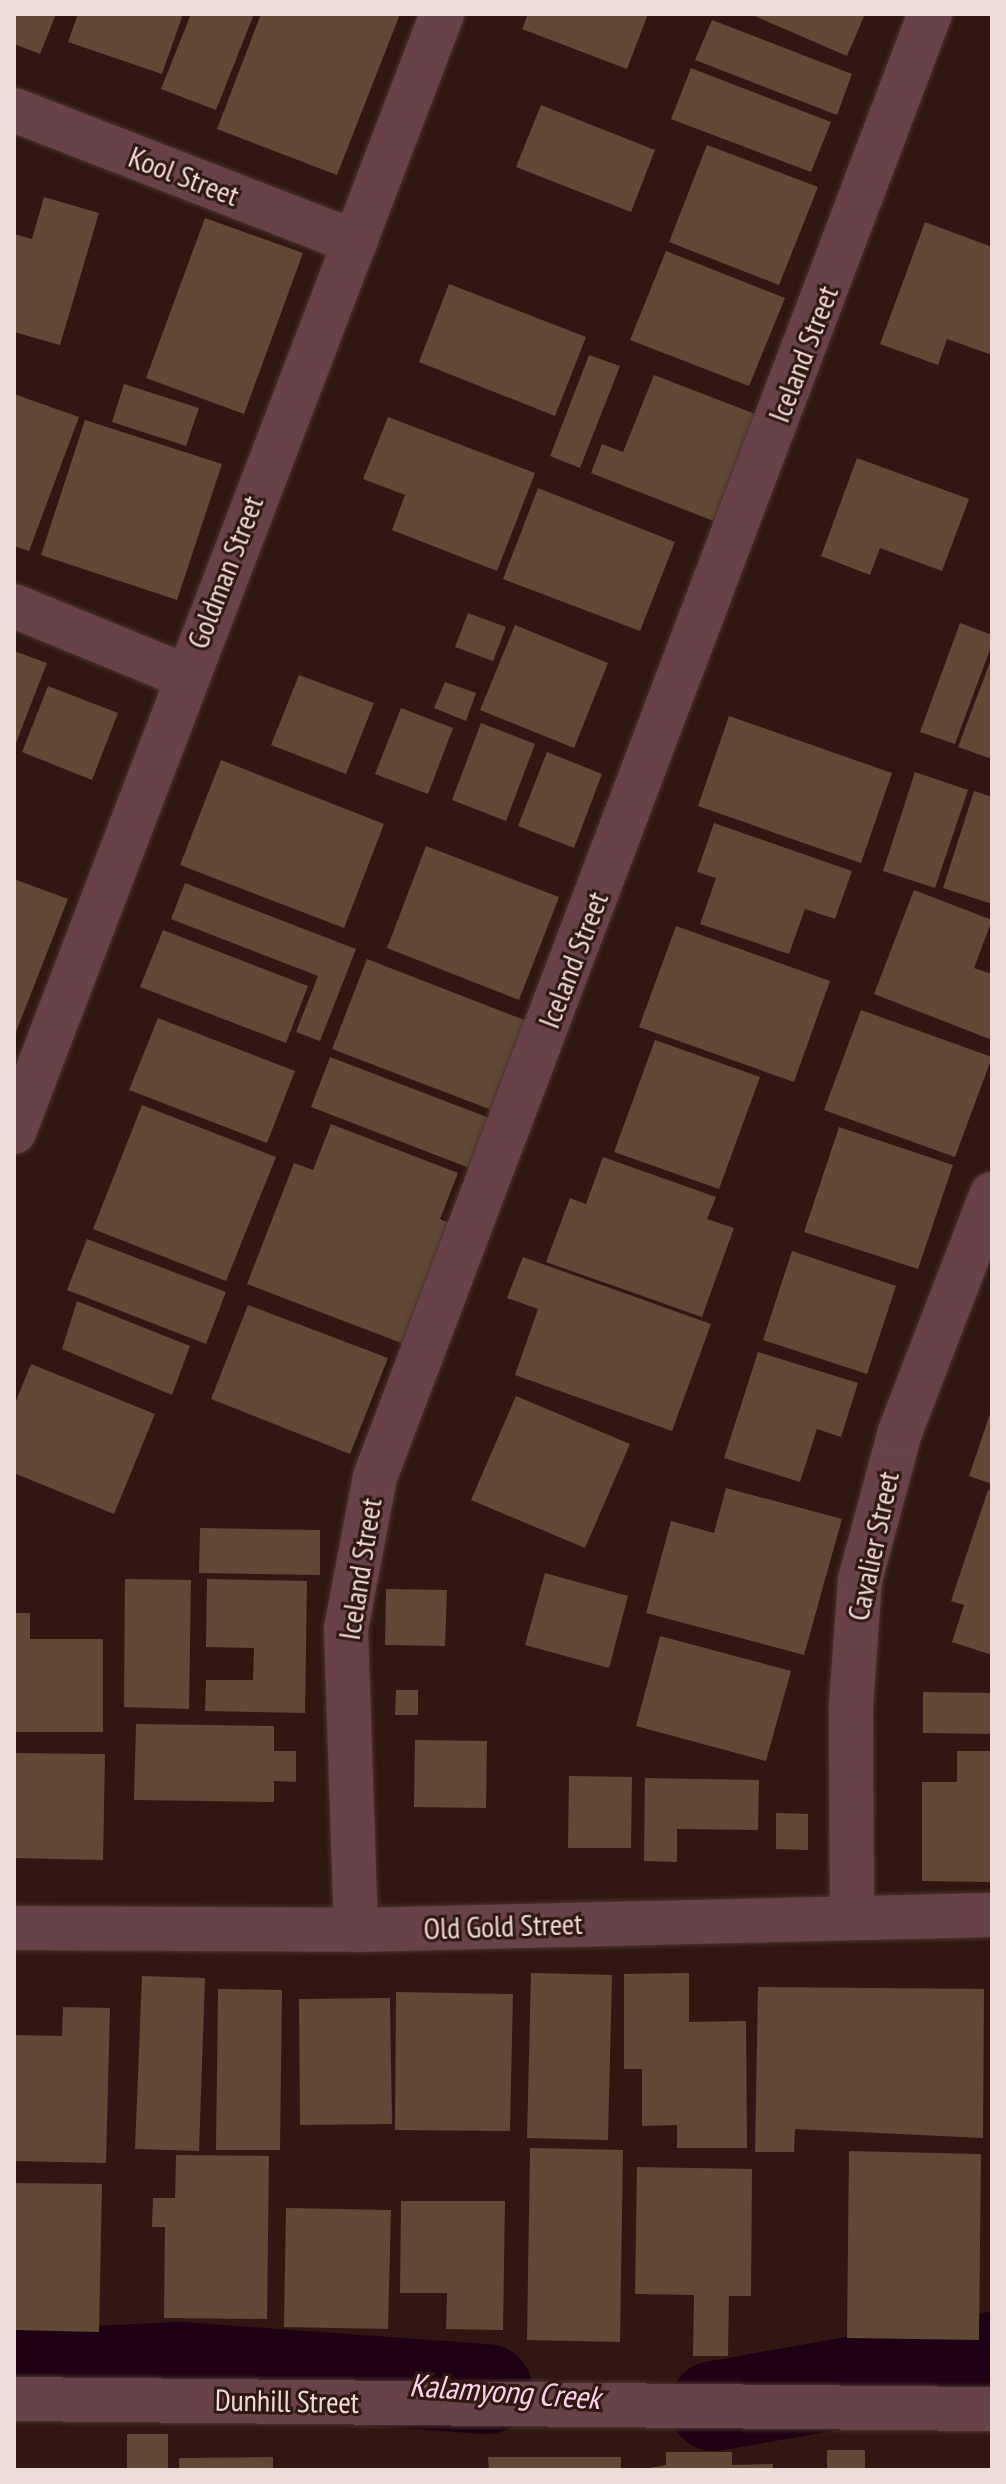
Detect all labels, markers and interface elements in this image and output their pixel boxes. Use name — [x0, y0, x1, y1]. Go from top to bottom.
street label: Kool Street — [124, 139, 244, 213]
street label: Iceland Street — [761, 281, 845, 427]
street label: Goldman Street — [179, 490, 271, 654]
street label: Iceland Street — [531, 887, 615, 1033]
street label: Cavalier Street — [840, 1468, 906, 1624]
street label: Iceland Street — [331, 1495, 389, 1643]
street label: Old Gold Street — [423, 1905, 583, 1947]
water label: Kalamyong Creek — [408, 2365, 602, 2417]
street label: Dunhill Street — [215, 2382, 359, 2420]

